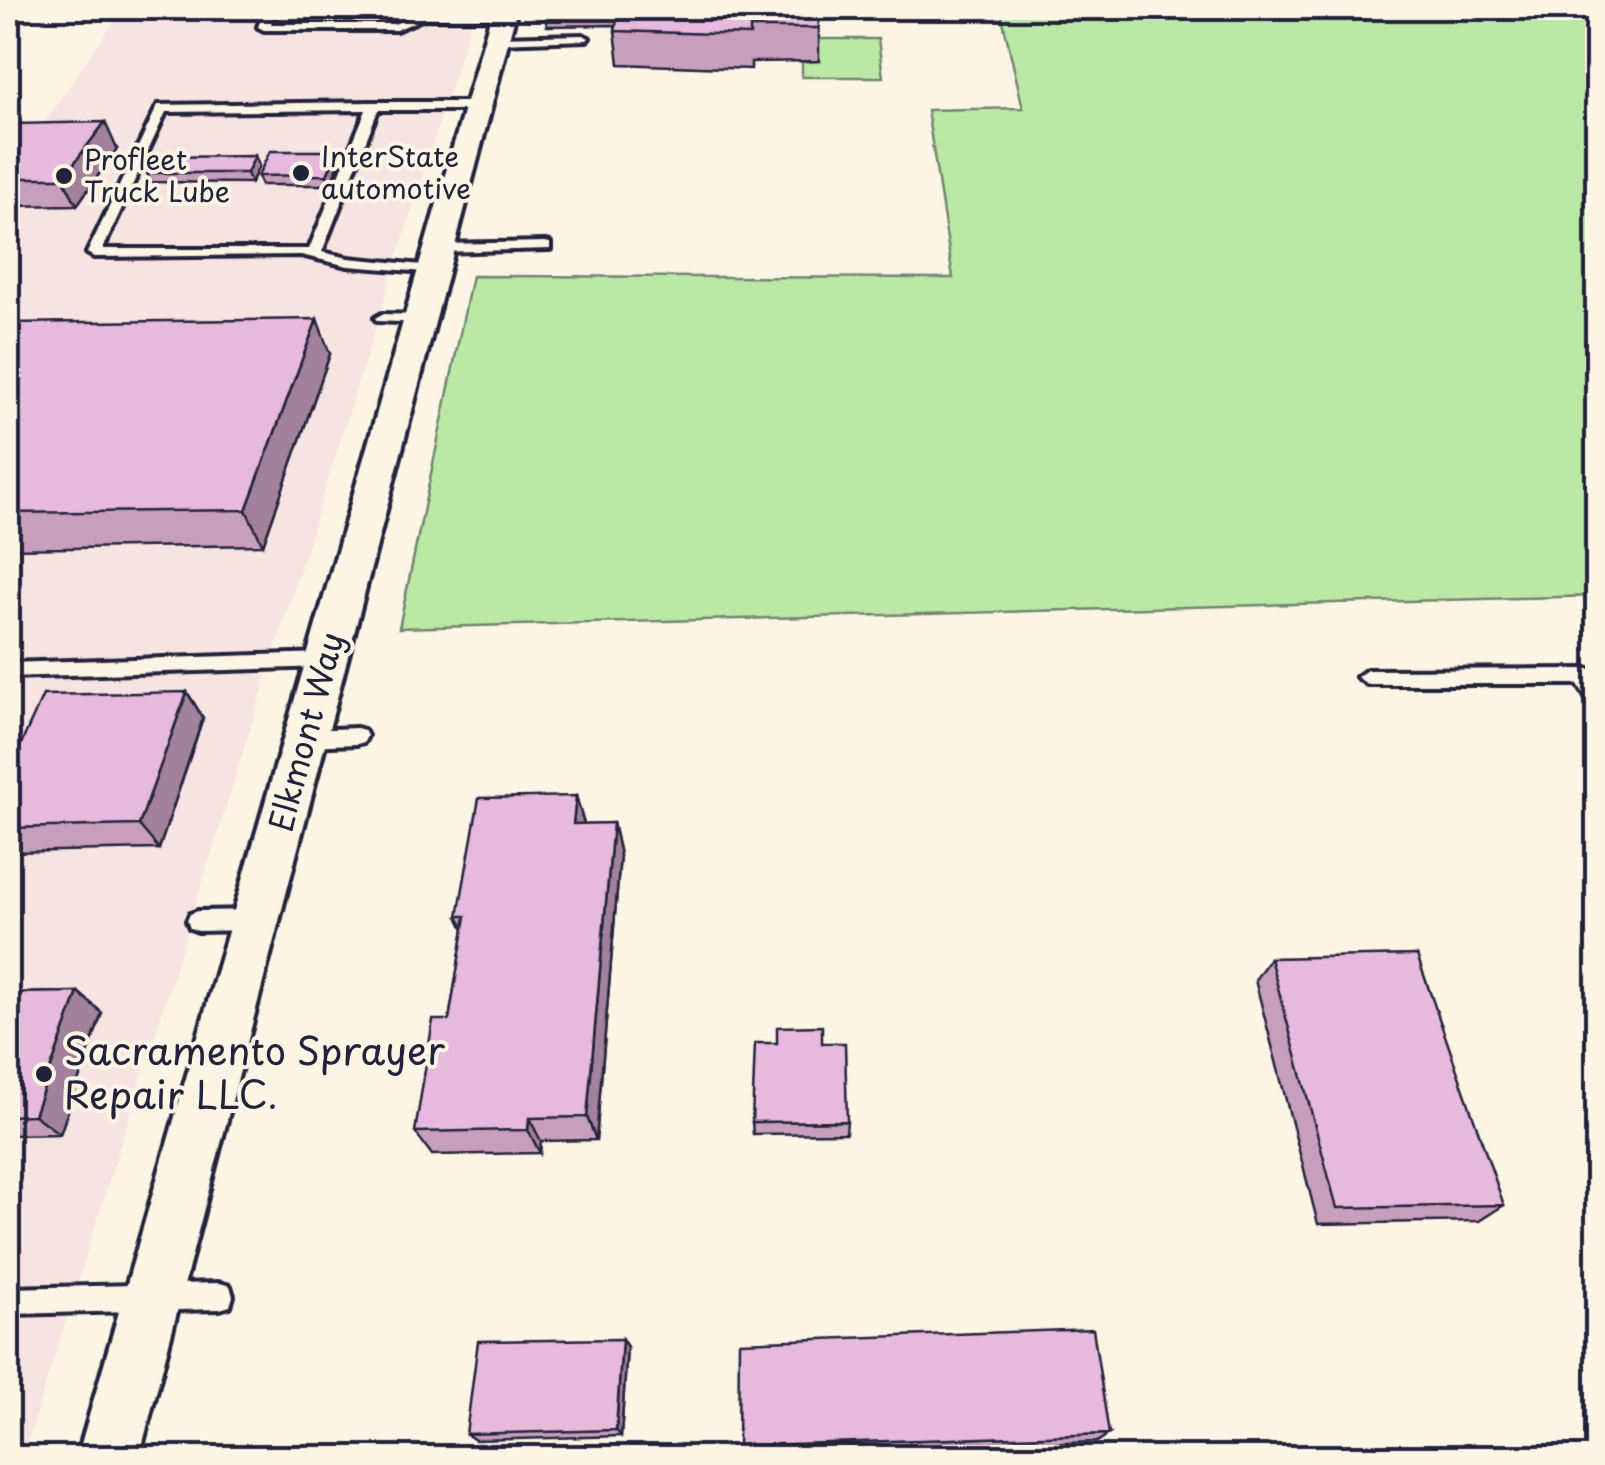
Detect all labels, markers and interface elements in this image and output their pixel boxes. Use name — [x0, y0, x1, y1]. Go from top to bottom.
place label: InterState automotive — [321, 134, 471, 209]
place label: Profleet Truck Lube — [84, 137, 230, 212]
marker: InterState automotive — [290, 162, 312, 184]
marker: Profleet Truck Lube — [53, 165, 75, 187]
street label: Elkmont Way — [255, 626, 355, 837]
place label: Sacramento Sprayer Repair LLC. — [64, 1021, 445, 1122]
marker: Sacramento Sprayer Repair LLC. — [33, 1063, 55, 1085]

